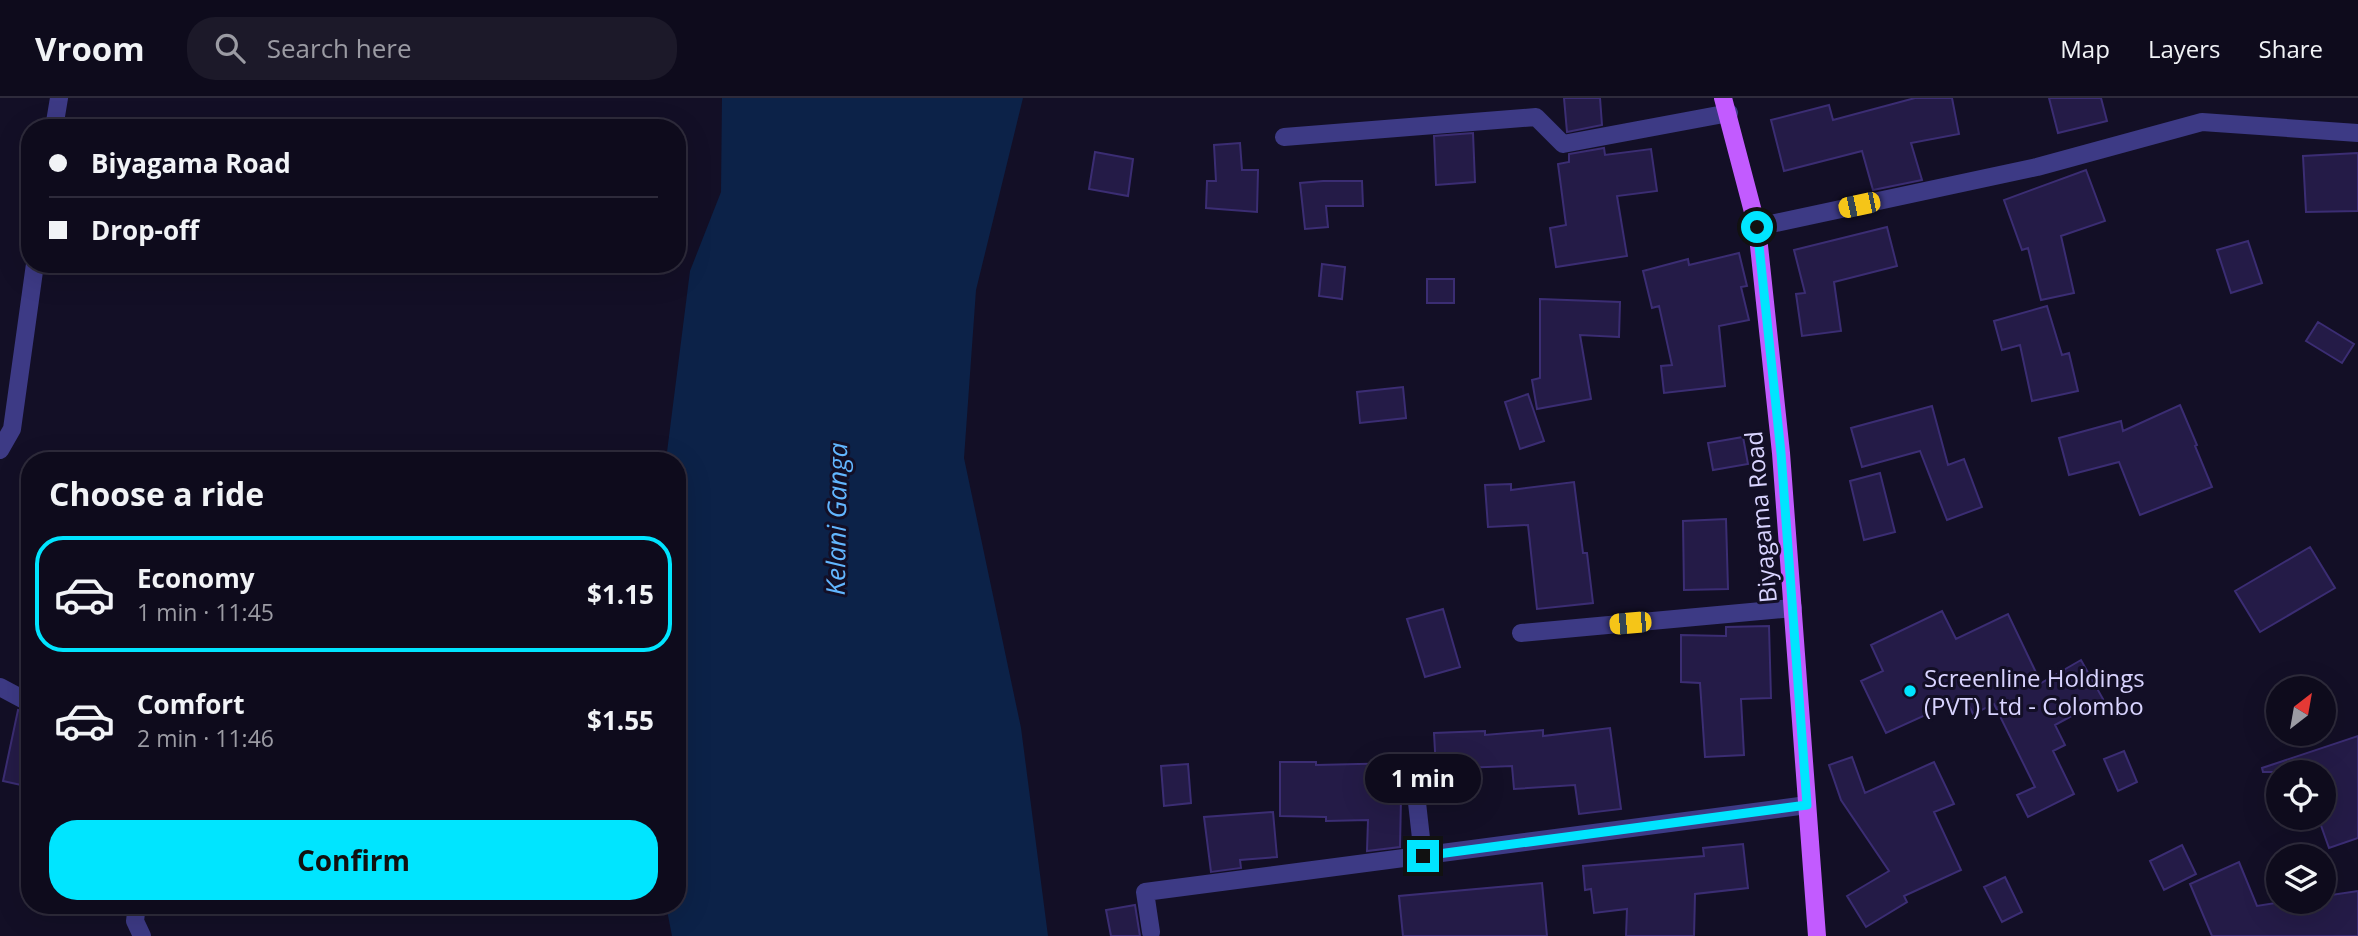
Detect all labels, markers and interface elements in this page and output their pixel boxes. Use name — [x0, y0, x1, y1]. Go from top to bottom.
search box — [187, 17, 677, 80]
text: Vroom — [35, 26, 145, 71]
icon: search — [211, 29, 249, 67]
text: Search here — [267, 30, 412, 66]
text: Map — [2060, 32, 2110, 65]
text: Layers — [2148, 32, 2221, 65]
text: Share — [2259, 32, 2323, 65]
text: Biyagama Road — [91, 145, 291, 181]
car — [1837, 190, 1882, 220]
route start — [1741, 211, 1773, 243]
text: Drop-off — [91, 212, 199, 248]
street label: Biyagama Road — [1736, 430, 1784, 604]
water label: Kelani Ganga — [817, 442, 855, 596]
text: Choose a ride — [49, 472, 264, 515]
text: Economy — [137, 560, 255, 596]
icon: car — [53, 563, 116, 626]
text: $1.15 — [587, 576, 654, 612]
text: 1 min · 11:45 — [137, 596, 274, 628]
car — [1609, 611, 1652, 635]
place label: Screenline Holdings (PVT) Ltd - Colombo — [1924, 661, 2145, 722]
north arrow — [2266, 676, 2336, 746]
map controls — [2266, 676, 2336, 914]
marker: Screenline Holdings (PVT) Ltd - Colombo — [1902, 683, 1918, 699]
text: Comfort — [137, 686, 244, 722]
icon: car — [53, 689, 116, 752]
text: $1.55 — [587, 702, 654, 738]
text: 2 min · 11:46 — [137, 722, 274, 754]
callout: 1 min — [1365, 754, 1481, 804]
button: locate — [2266, 760, 2336, 830]
text: 1 min — [1391, 762, 1455, 794]
button: Confirm — [49, 820, 658, 900]
route end — [1407, 840, 1439, 872]
button: layers — [2266, 844, 2336, 914]

